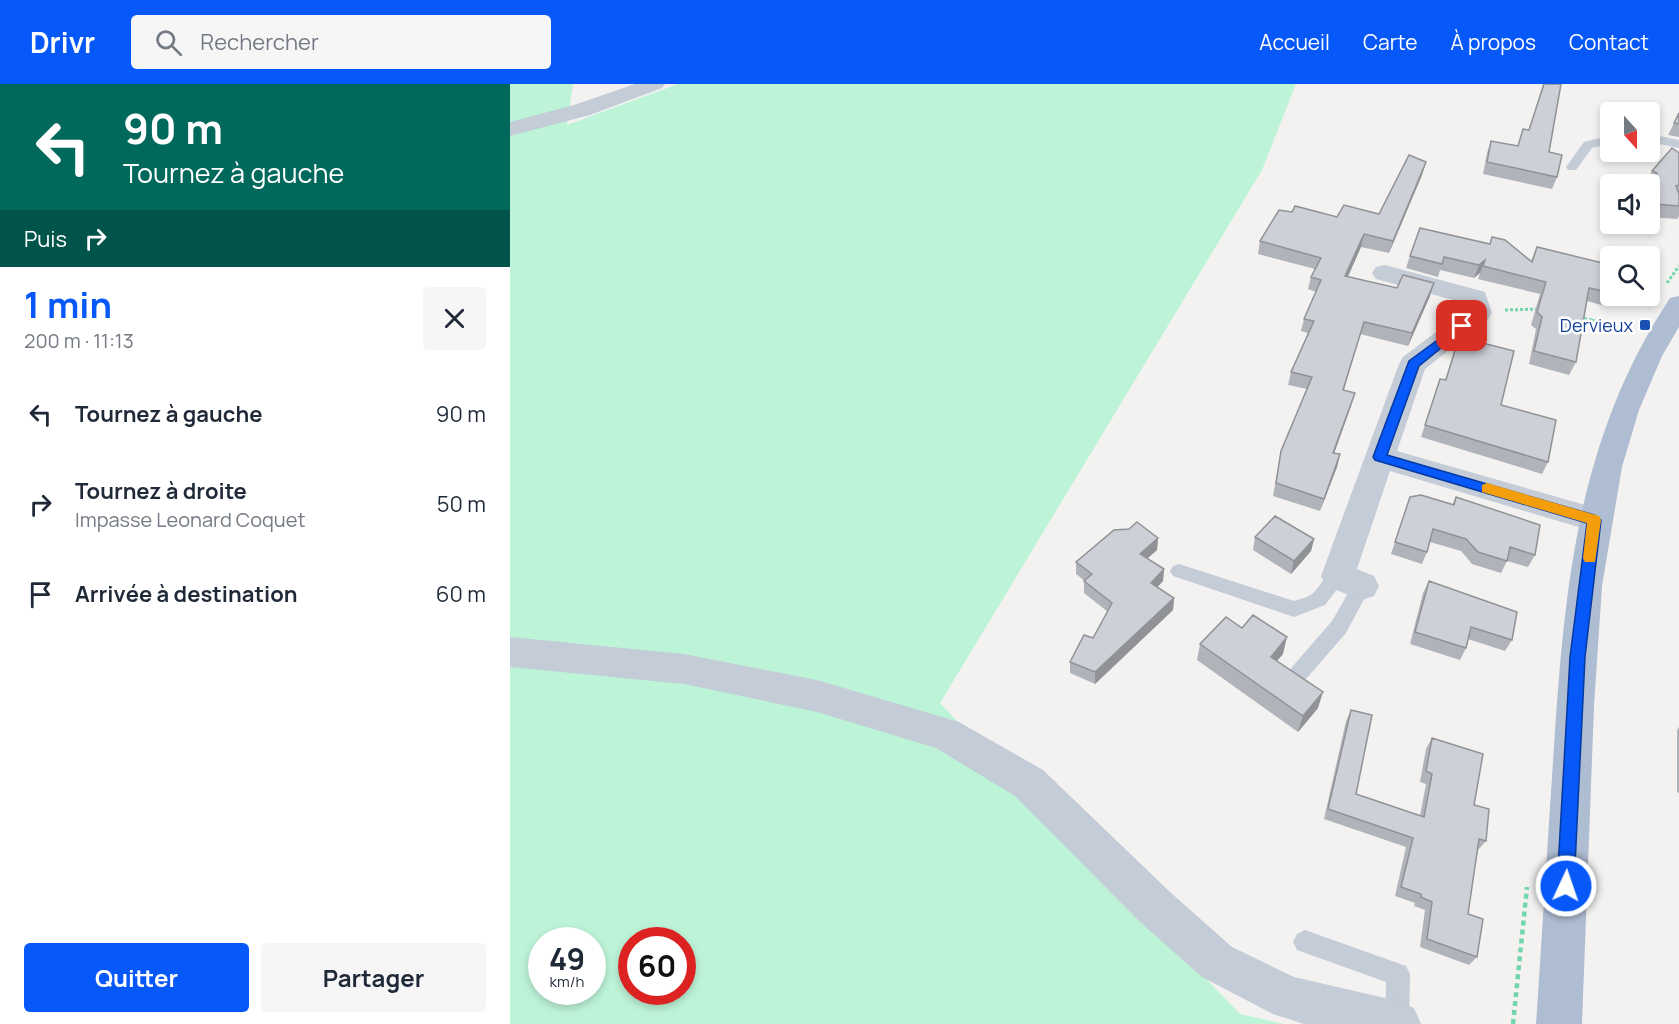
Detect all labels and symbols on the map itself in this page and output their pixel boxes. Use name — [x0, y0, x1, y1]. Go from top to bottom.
north arrow — [1600, 102, 1660, 162]
pin — [1436, 300, 1487, 351]
place label: Dervieux — [1560, 313, 1634, 337]
marker: Dervieux — [1638, 318, 1652, 332]
position arrow — [1534, 854, 1598, 918]
speed limit sign: 60 — [618, 927, 696, 1005]

